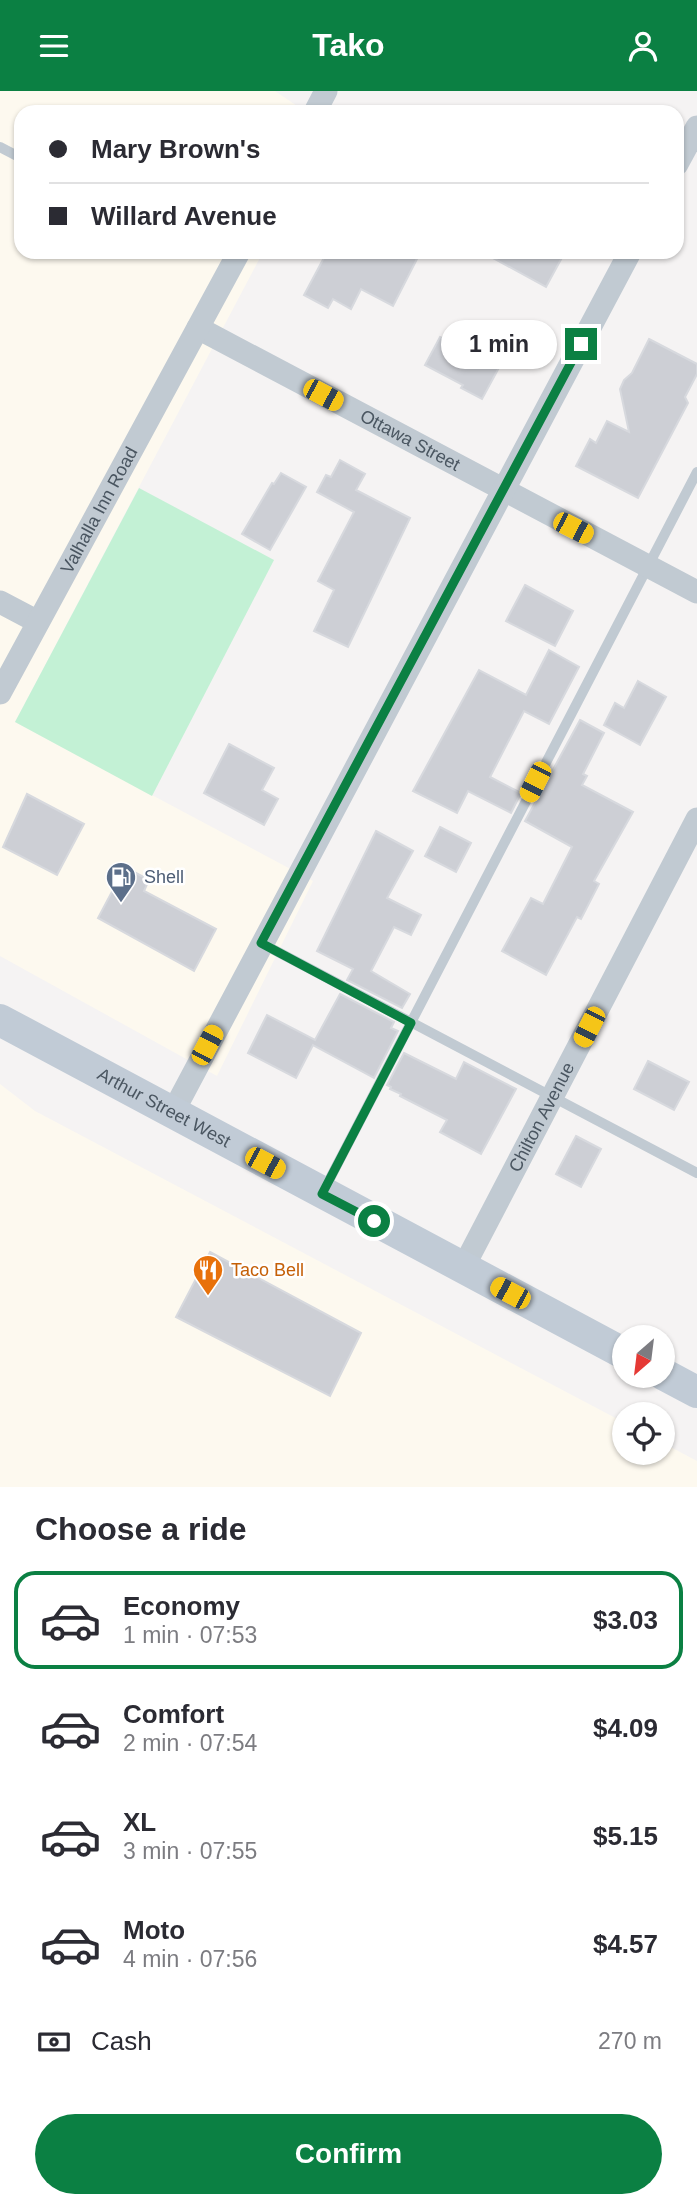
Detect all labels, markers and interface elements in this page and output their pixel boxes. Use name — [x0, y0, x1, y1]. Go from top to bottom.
icon: menu — [35, 27, 73, 65]
text: Tako — [312, 27, 385, 63]
icon: person — [624, 27, 662, 65]
text: Mary Brown's — [91, 134, 260, 164]
text: Willard Avenue — [91, 201, 277, 231]
callout: 1 min — [441, 320, 556, 369]
route end — [565, 328, 597, 360]
text: 1 min — [469, 331, 529, 357]
car — [300, 376, 347, 414]
street label: Ottawa Street — [357, 406, 464, 475]
street label: Valhalla Inn Road — [57, 443, 141, 577]
car — [550, 509, 597, 547]
car — [517, 759, 554, 805]
fuel station icon: Shell — [104, 860, 138, 904]
place label: Shell — [144, 867, 184, 887]
car — [571, 1004, 608, 1050]
car — [188, 1022, 227, 1068]
street label: Chilton Avenue — [505, 1059, 578, 1175]
street label: Arthur Street West — [94, 1064, 234, 1151]
car — [242, 1144, 289, 1182]
route start — [358, 1205, 390, 1237]
restaurant icon: Taco Bell — [191, 1253, 225, 1297]
place label: Taco Bell — [231, 1260, 304, 1280]
car — [487, 1274, 534, 1312]
north arrow — [612, 1325, 676, 1388]
map controls — [612, 1325, 675, 1465]
button: locate — [612, 1402, 675, 1465]
text: Choose a ride — [35, 1511, 247, 1547]
icon: car — [39, 1589, 102, 1652]
text: Economy — [123, 1591, 240, 1621]
text: $3.03 — [593, 1605, 658, 1635]
text: 1 min · 07:53 — [123, 1622, 257, 1648]
icon: car — [39, 1697, 102, 1760]
text: Comfort — [123, 1699, 224, 1729]
text: $4.09 — [593, 1713, 658, 1743]
text: 2 min · 07:54 — [123, 1730, 257, 1756]
icon: car — [39, 1805, 102, 1868]
text: XL — [123, 1807, 156, 1837]
text: $5.15 — [593, 1821, 658, 1851]
text: 3 min · 07:55 — [123, 1838, 257, 1864]
icon: car — [39, 1913, 102, 1976]
text: Moto — [123, 1915, 185, 1945]
text: $4.57 — [593, 1929, 658, 1959]
text: 4 min · 07:56 — [123, 1946, 257, 1972]
icon: cash — [35, 2023, 73, 2061]
text: Cash — [91, 2026, 152, 2056]
text: 270 m — [598, 2028, 662, 2054]
button: Confirm — [35, 2114, 662, 2194]

